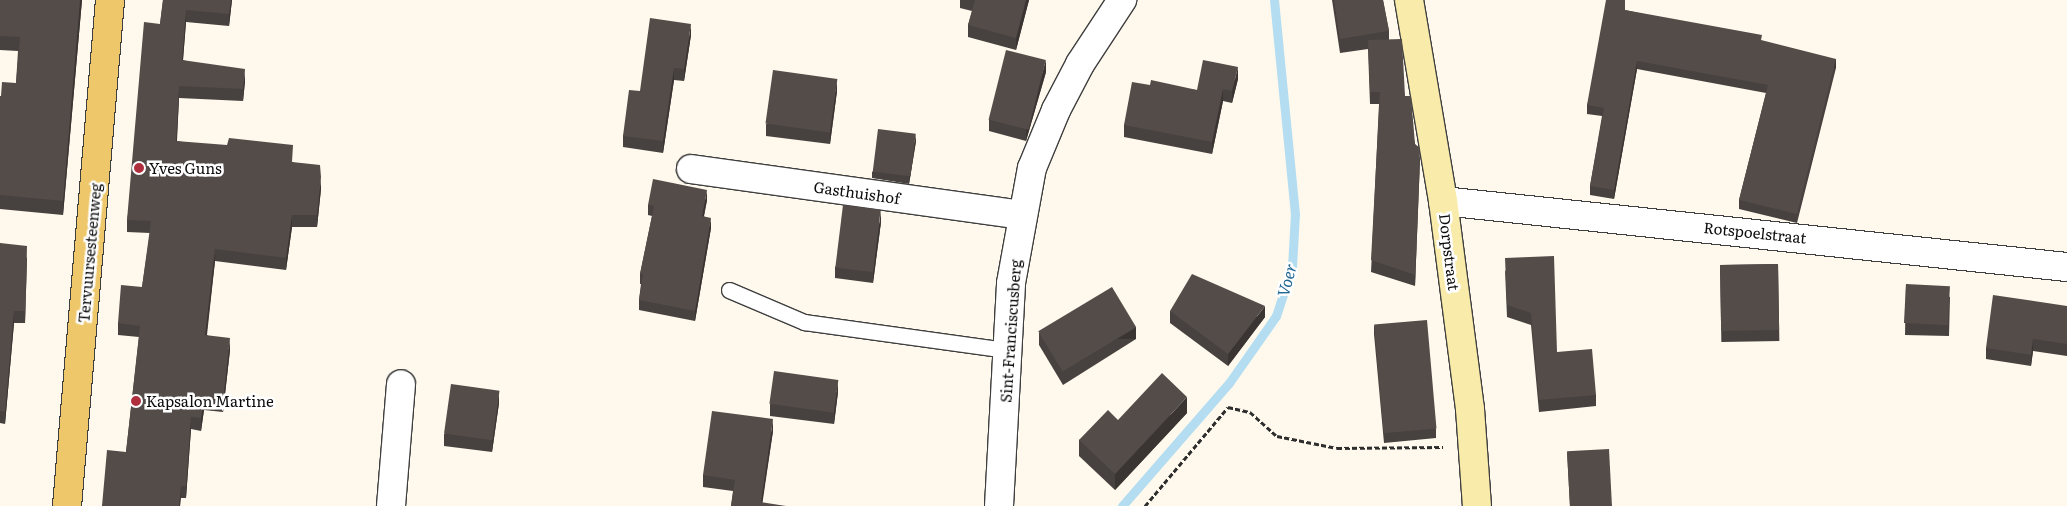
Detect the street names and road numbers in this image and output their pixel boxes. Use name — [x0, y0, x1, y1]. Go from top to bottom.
street label: Gasthuishof — [813, 177, 901, 207]
street label: Tervuursesteenweg — [74, 182, 104, 324]
street label: Dorpstraat — [1436, 212, 1464, 292]
street label: Rotspoelstraat — [1703, 218, 1807, 246]
street label: Sint-Franciscusberg — [996, 259, 1024, 403]

